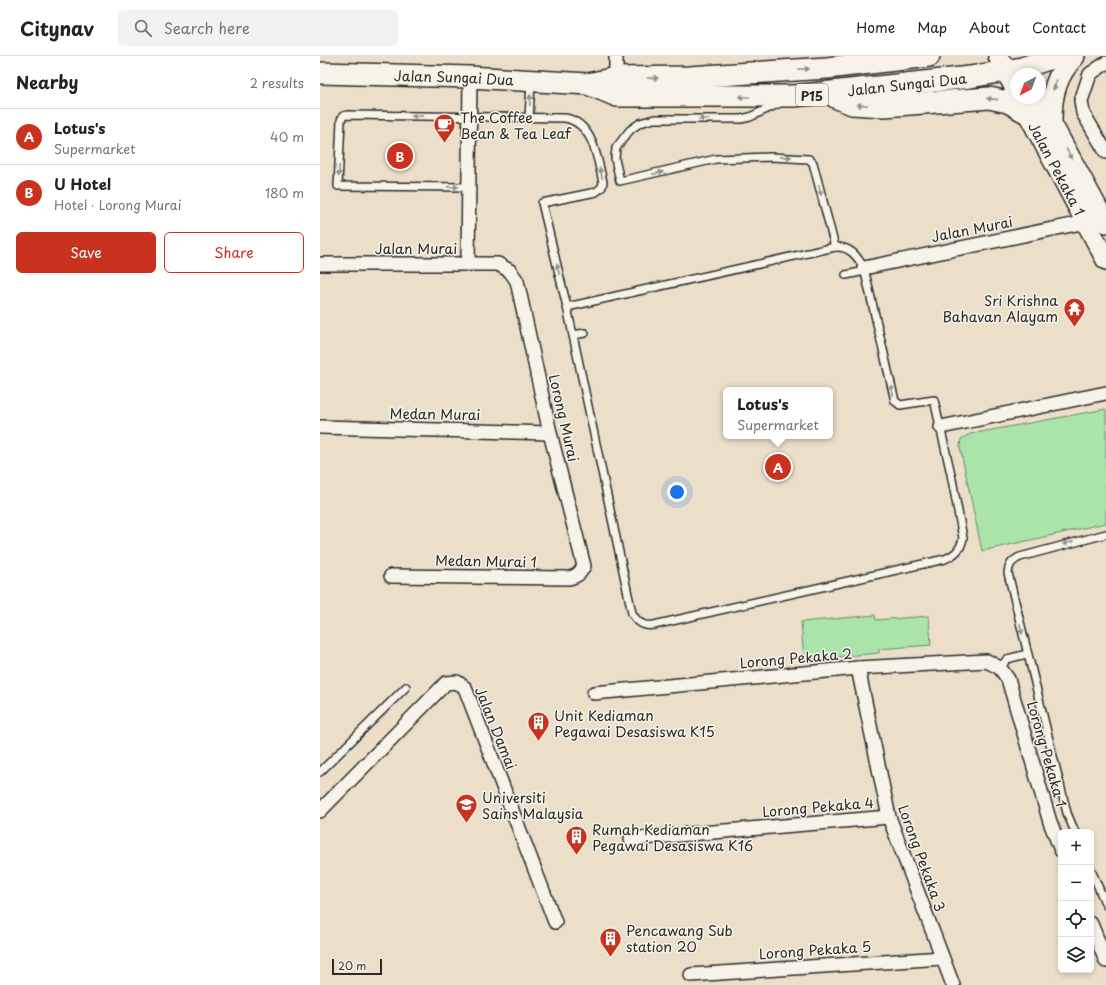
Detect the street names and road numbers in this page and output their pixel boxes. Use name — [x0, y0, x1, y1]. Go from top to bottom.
street label: Jalan Sungai Dua — [394, 64, 515, 90]
street label: Jalan Sungai Dua — [846, 67, 968, 101]
road number: P15 — [796, 84, 828, 106]
street label: Jalan Pekaka 1 — [1024, 118, 1091, 219]
street label: Jalan Murai — [930, 211, 1014, 247]
street label: Jalan Murai — [375, 238, 457, 259]
street label: Lorong Murai — [544, 372, 584, 464]
street label: Medan Murai — [389, 403, 481, 425]
street label: Medan Murai 1 — [435, 550, 537, 572]
street label: Lorong Pekaka 2 — [739, 643, 853, 673]
street label: Jalan Damai — [470, 683, 522, 773]
street label: Lorong Pekaka 1 — [1022, 699, 1072, 809]
street label: Lorong Pekaka 4 — [761, 792, 875, 822]
street label: Lorong Pekaka 3 — [893, 802, 951, 914]
street label: Lorong Pekaka 5 — [758, 936, 872, 964]

